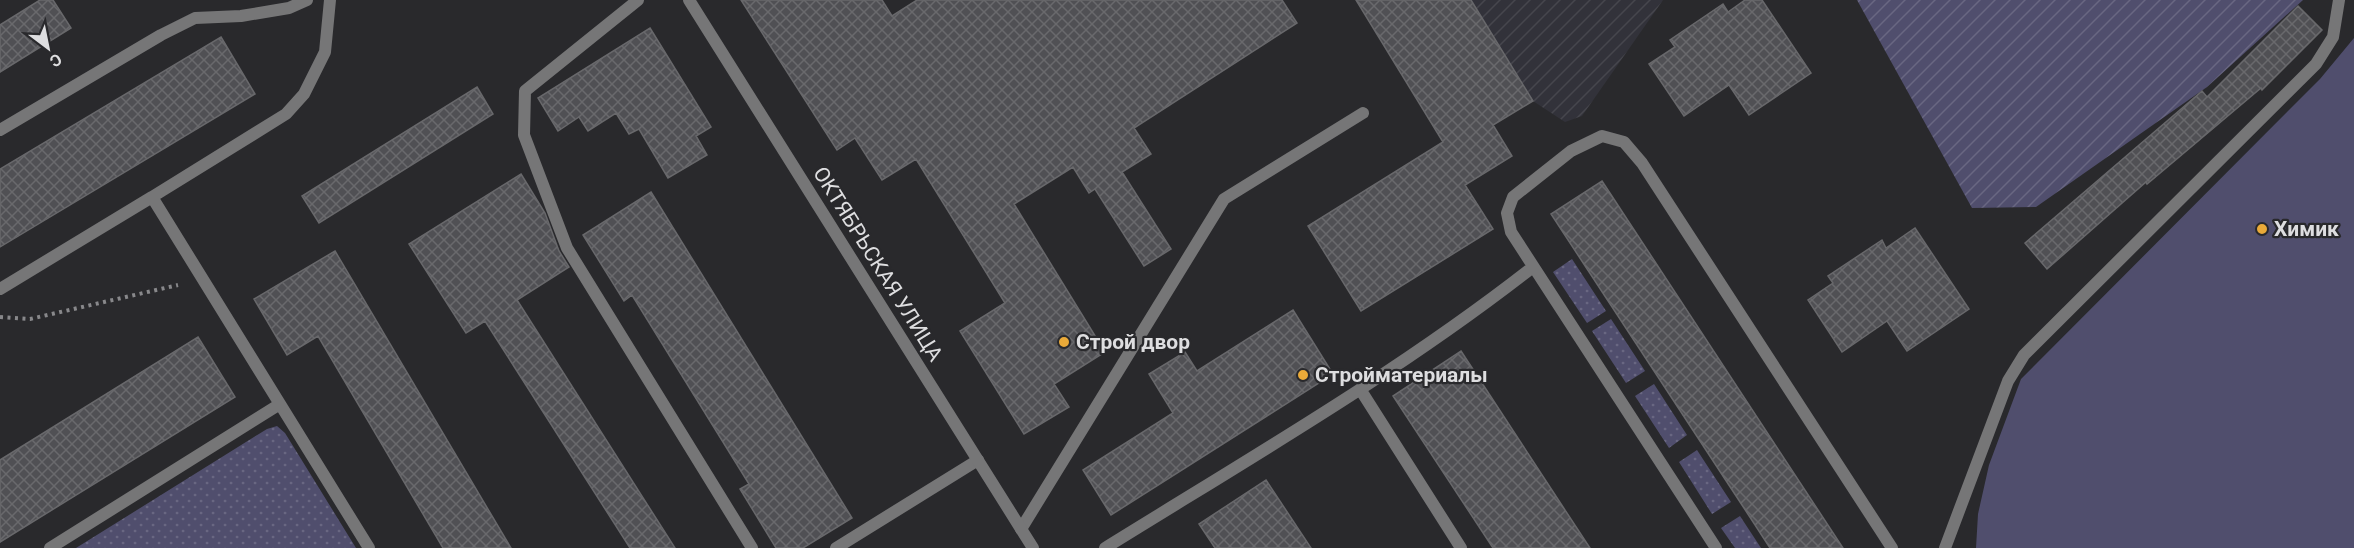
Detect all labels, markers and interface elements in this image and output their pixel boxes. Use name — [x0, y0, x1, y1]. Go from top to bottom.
north arrow — [18, 18, 78, 78]
text: С — [46, 49, 65, 71]
street label: ОКТЯБРЬСКАЯ УЛИЦА — [808, 162, 948, 366]
place label: Химик — [2274, 217, 2339, 241]
marker: Химик — [2255, 222, 2269, 236]
place label: Строй двор — [1076, 330, 1190, 354]
marker: Строй двор — [1057, 335, 1071, 349]
place label: Стройматериалы — [1315, 363, 1488, 387]
marker: Стройматериалы — [1296, 368, 1310, 382]

